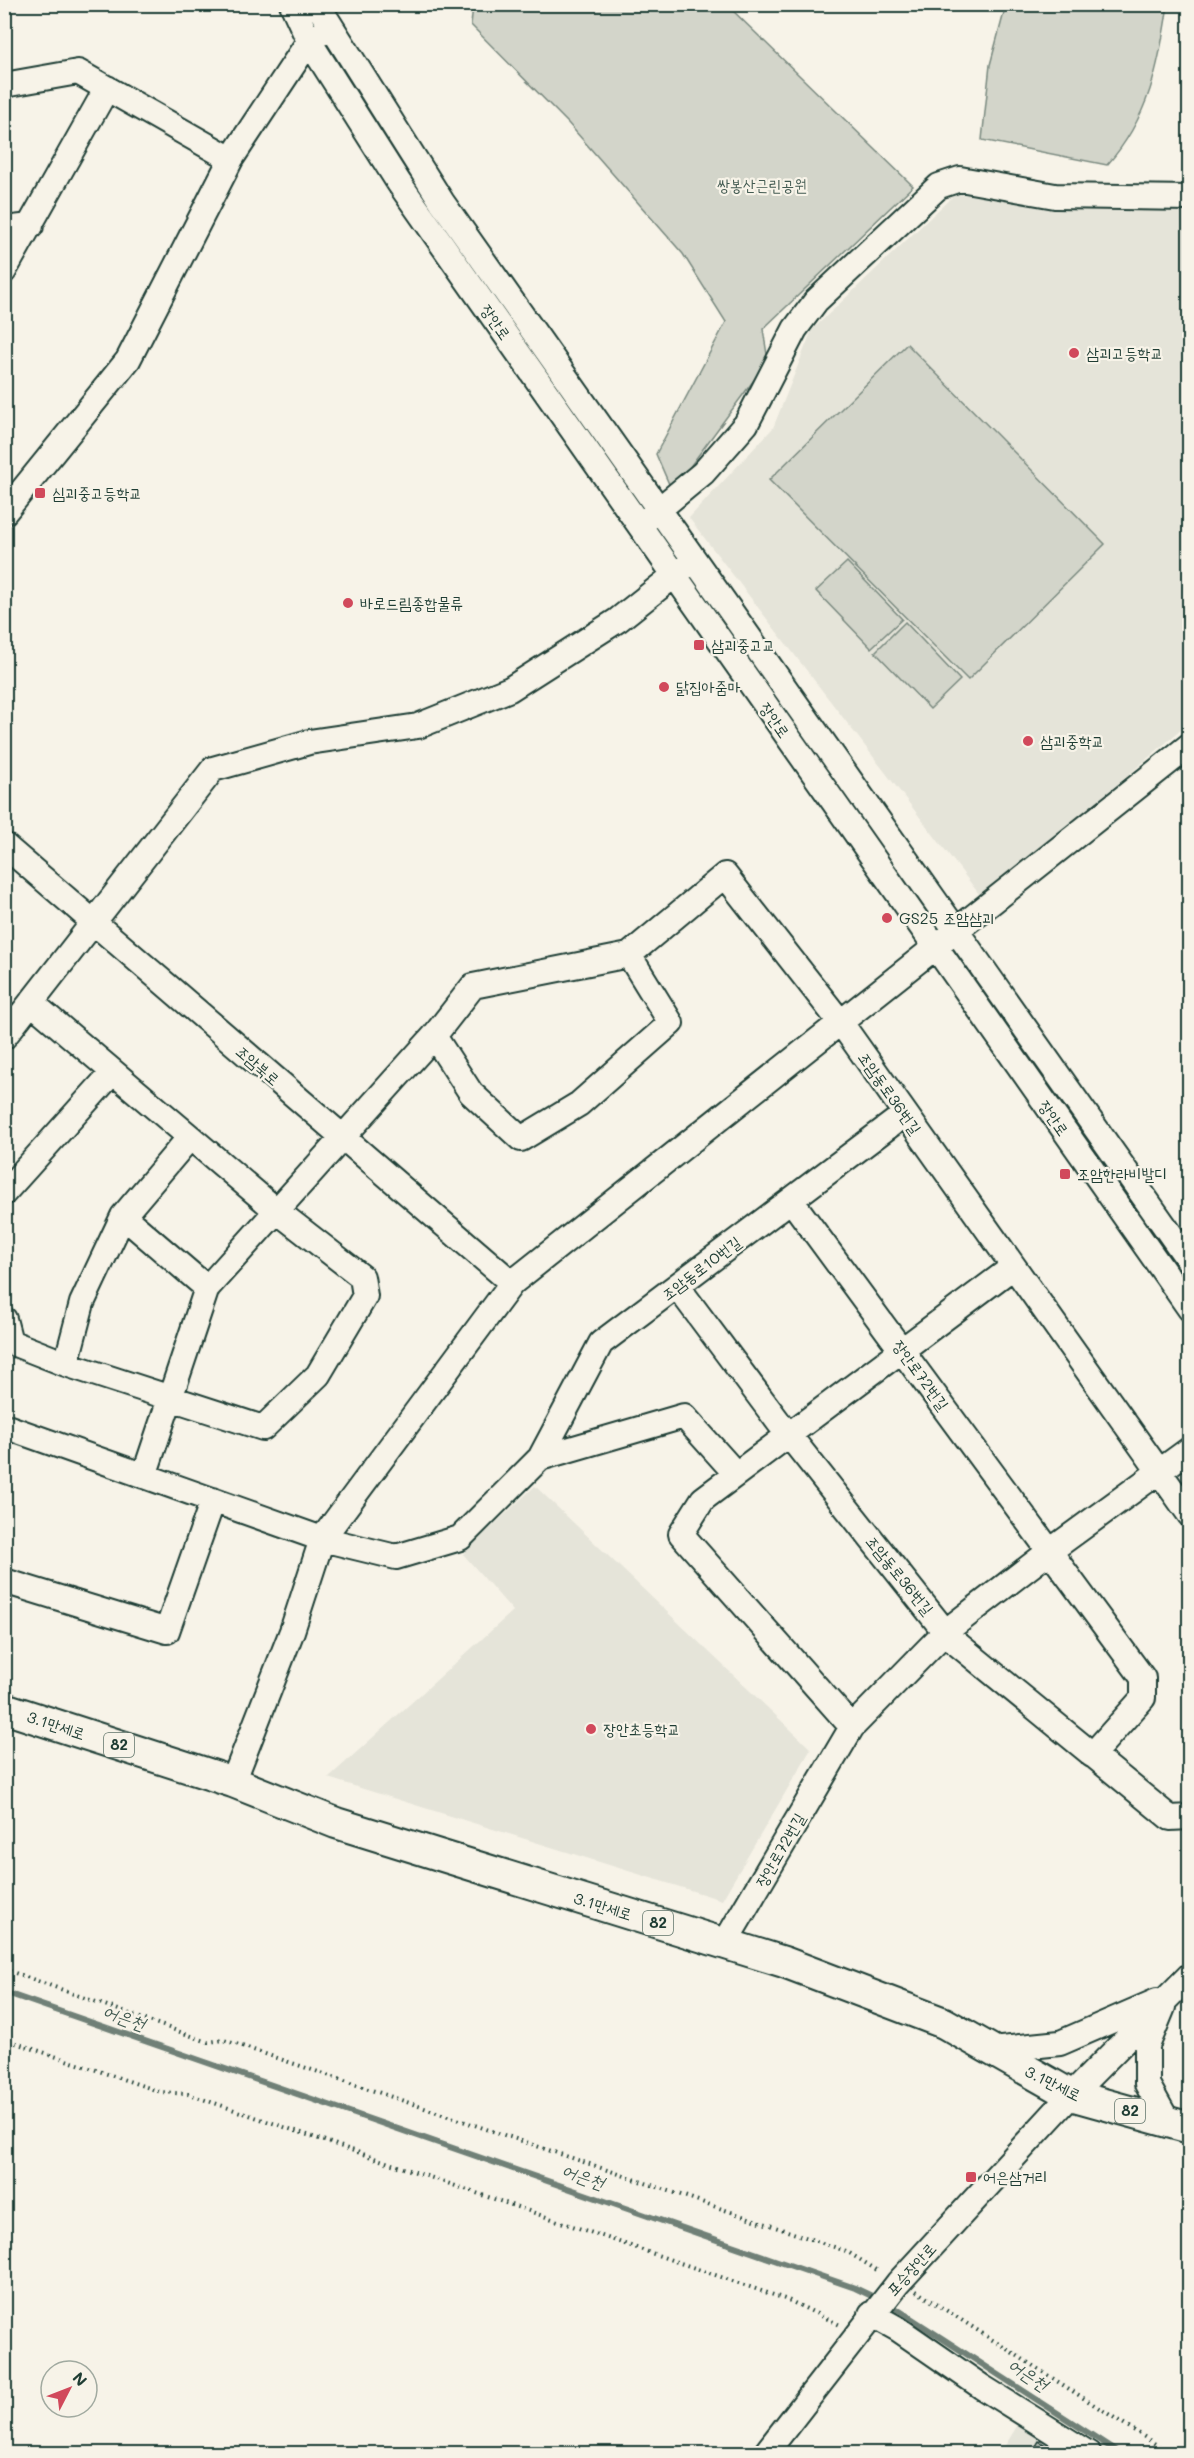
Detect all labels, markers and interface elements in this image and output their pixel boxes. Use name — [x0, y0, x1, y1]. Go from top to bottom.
park label: 쌍봉산근린공원 — [717, 174, 807, 195]
street label: 장안로 — [477, 300, 516, 344]
place label: 삼괴고등학교 — [1086, 342, 1163, 363]
marker: 삼괴고등학교 — [1067, 346, 1081, 360]
place label: 심괴중고등학교 — [52, 482, 142, 503]
marker: 심괴중고등학교 — [33, 486, 47, 500]
place label: 바로드림종합물류 — [360, 592, 463, 613]
marker: 바로드림종합물류 — [341, 596, 355, 610]
place label: 삼괴중고교 — [711, 634, 775, 655]
marker: 삼괴중고교 — [692, 638, 706, 652]
place label: 닭집아줌마 — [676, 676, 741, 697]
marker: 닭집아줌마 — [657, 680, 671, 694]
street label: 장안로 — [756, 698, 795, 742]
place label: 삼괴중학교 — [1040, 730, 1104, 751]
marker: 삼괴중학교 — [1021, 734, 1035, 748]
place label: GS25 조암삼괴 — [899, 907, 995, 928]
marker: GS25 조암삼괴 — [880, 911, 894, 925]
street label: 조암북로 — [232, 1040, 285, 1089]
street label: 조암동로36번길 — [854, 1047, 927, 1138]
street label: 장안로 — [1035, 1096, 1074, 1140]
place label: 조암한라비발디 — [1077, 1163, 1167, 1184]
marker: 조암한라비발디 — [1058, 1167, 1072, 1181]
street label: 조암동로10번길 — [657, 1231, 745, 1304]
street label: 장안로72번길 — [889, 1335, 954, 1414]
street label: 조암동로36번길 — [862, 1531, 939, 1619]
street label: 3.1만세로 — [24, 1705, 88, 1744]
place label: 장안초등학교 — [603, 1718, 680, 1739]
marker: 장안초등학교 — [584, 1722, 598, 1736]
road number: 82 — [104, 1733, 134, 1757]
street label: 장안로72번길 — [750, 1809, 809, 1891]
street label: 3.1만세로 — [571, 1887, 635, 1924]
road number: 82 — [643, 1911, 673, 1935]
water label: 어은천 — [100, 1999, 150, 2036]
street label: 3.1만세로 — [1022, 2060, 1085, 2105]
road number: 82 — [1115, 2099, 1145, 2123]
water label: 어은천 — [559, 2158, 609, 2195]
place label: 어은삼거리 — [983, 2166, 1047, 2187]
marker: 어은삼거리 — [964, 2170, 978, 2184]
street label: 포승장안로 — [881, 2238, 940, 2300]
water label: 어은천 — [1004, 2352, 1055, 2397]
north arrow — [39, 2359, 99, 2419]
text: N — [69, 2367, 92, 2390]

